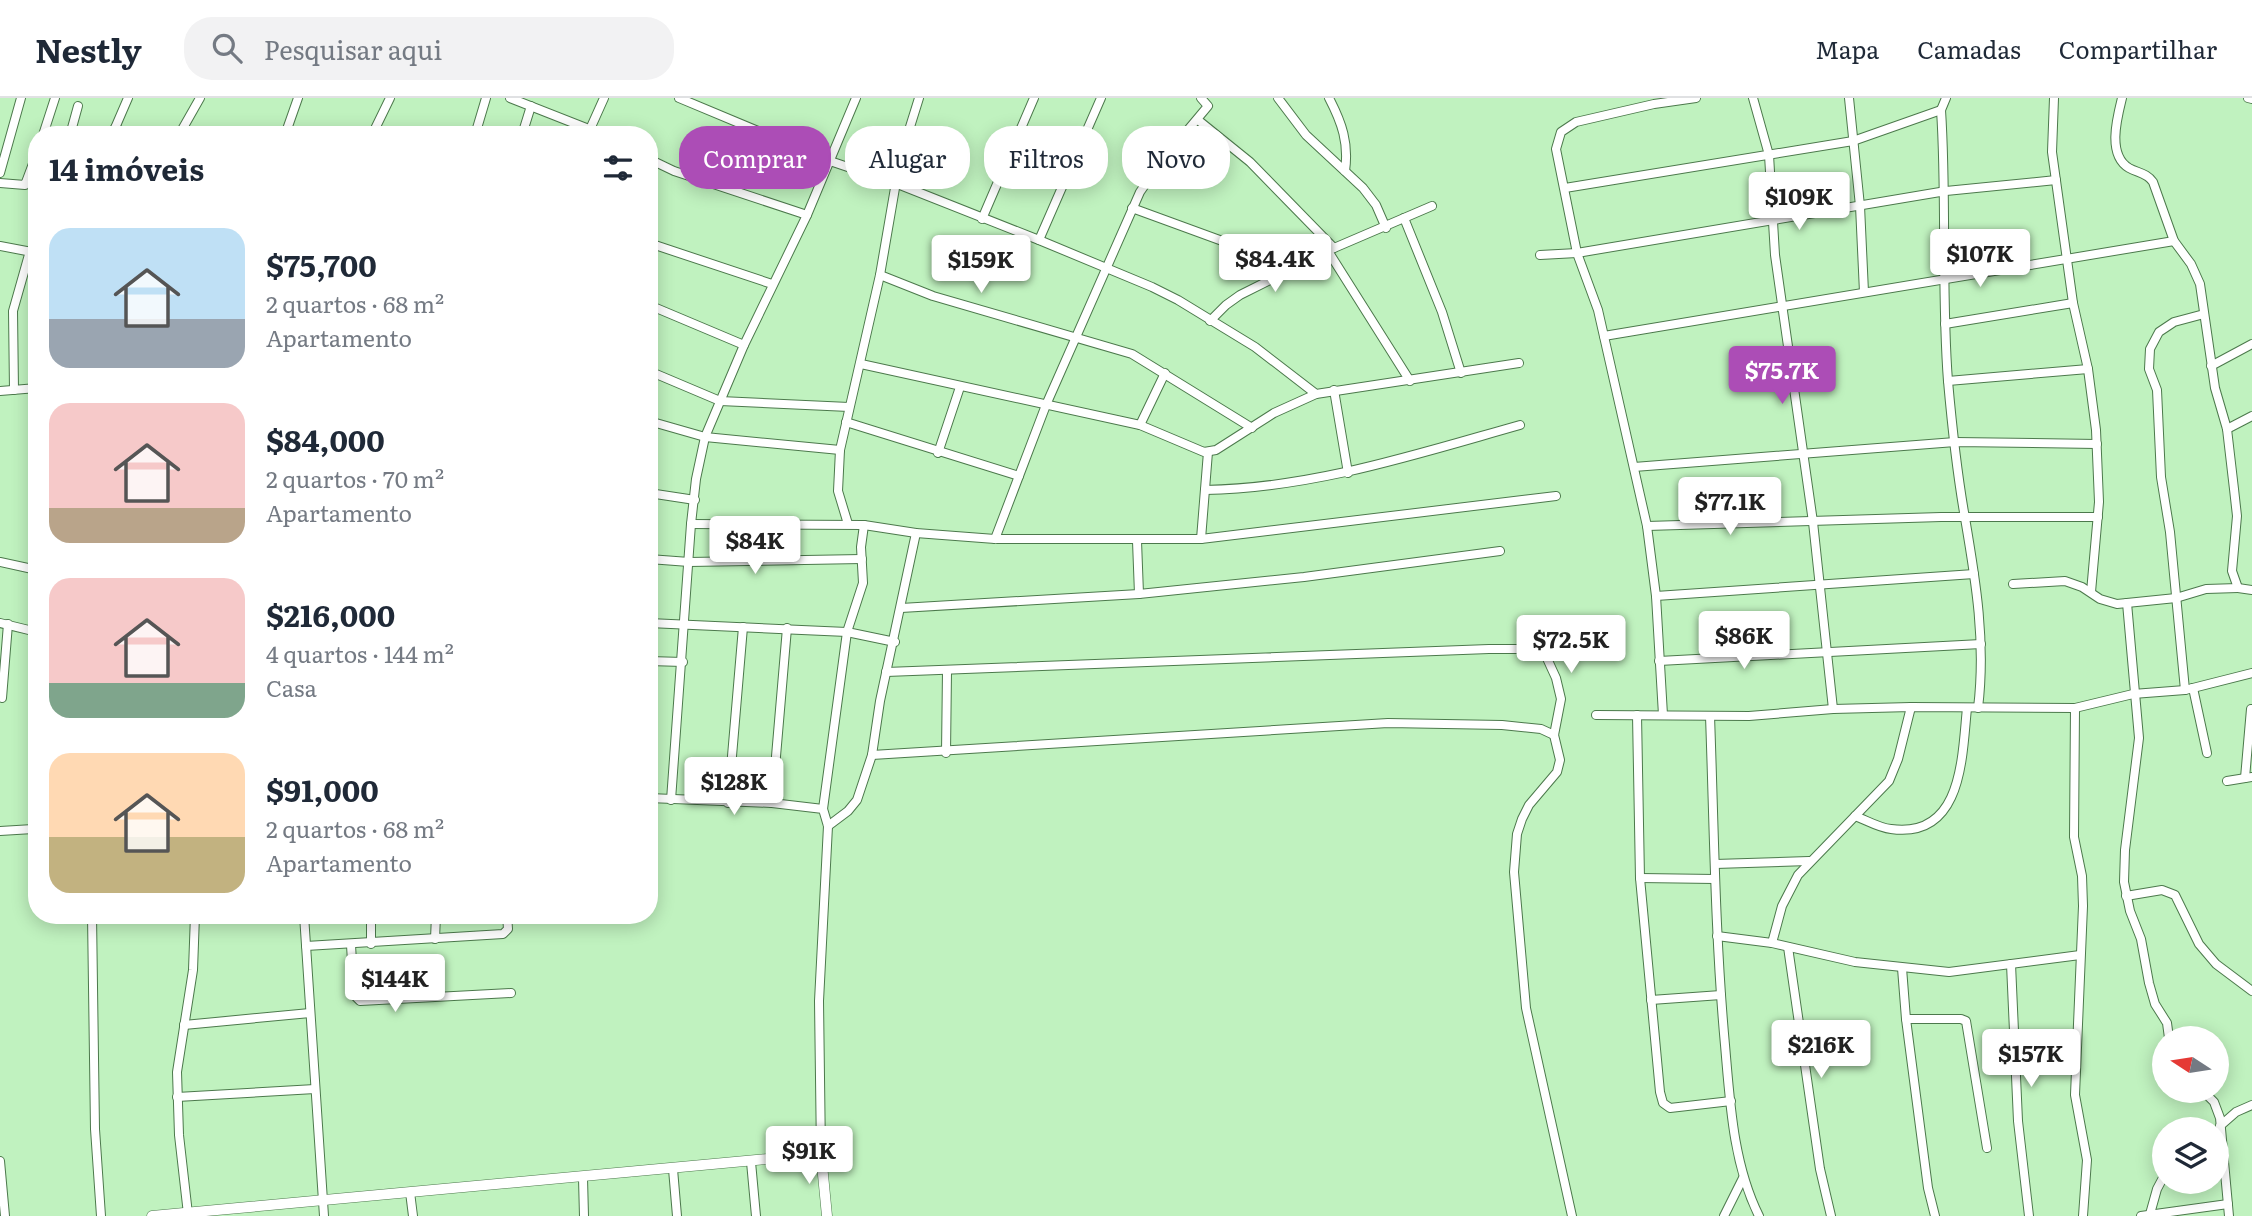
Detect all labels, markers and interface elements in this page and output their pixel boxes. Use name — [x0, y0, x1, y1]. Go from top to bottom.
search box — [184, 17, 674, 80]
text: Nestly — [35, 24, 142, 73]
icon: search — [208, 29, 246, 67]
text: Pesquisar aqui — [264, 29, 442, 68]
text: Mapa — [1815, 31, 1879, 66]
text: Camadas — [1917, 31, 2021, 66]
text: Compartilhar — [2059, 31, 2217, 66]
chip: Comprar — [679, 126, 831, 189]
chip: Alugar — [845, 126, 970, 189]
chip: Filtros — [984, 126, 1108, 189]
chip: Novo — [1122, 126, 1230, 189]
text: 14 imóveis — [49, 146, 204, 190]
icon: filters — [599, 149, 637, 187]
pin: $109K — [1750, 172, 1848, 232]
text: $109K — [1765, 178, 1833, 212]
pin: $107K — [1931, 230, 2029, 289]
pin: $84.4K — [1218, 234, 1332, 294]
text: $107K — [1946, 235, 2014, 269]
pin: $159K — [932, 236, 1030, 295]
text: $84.4K — [1235, 240, 1315, 274]
text: $159K — [948, 241, 1014, 275]
text: $75,700 — [266, 242, 377, 286]
icon: home — [105, 256, 189, 340]
text: 2 quartos · 68 m² — [266, 286, 444, 320]
text: Apartamento — [266, 320, 412, 354]
pin: $75.7K — [1725, 346, 1839, 406]
text: $75.7K — [1745, 352, 1819, 386]
text: $84,000 — [266, 417, 385, 461]
icon: home — [105, 431, 189, 515]
text: 2 quartos · 70 m² — [266, 461, 444, 495]
pin: $77.1K — [1673, 478, 1787, 537]
text: $77.1K — [1694, 483, 1766, 517]
text: Apartamento — [266, 495, 412, 529]
pin: $84K — [714, 517, 796, 576]
text: $84K — [725, 522, 785, 556]
text: $216,000 — [266, 592, 395, 636]
icon: home — [105, 606, 189, 690]
pin: $86K — [1703, 612, 1785, 671]
pin: $72.5K — [1514, 616, 1628, 675]
text: $86K — [1715, 617, 1773, 651]
text: $72.5K — [1533, 621, 1609, 655]
text: 4 quartos · 144 m² — [266, 636, 454, 670]
text: Casa — [266, 670, 317, 704]
pin: $128K — [685, 758, 783, 817]
text: $128K — [700, 763, 768, 797]
text: $91,000 — [266, 767, 379, 811]
icon: home — [105, 781, 189, 865]
text: 2 quartos · 68 m² — [266, 811, 444, 845]
text: Apartamento — [266, 845, 412, 879]
pin: $144K — [346, 954, 444, 1014]
text: $144K — [361, 960, 429, 994]
pin: $216K — [1772, 1020, 1870, 1080]
text: $216K — [1787, 1026, 1855, 1060]
north arrow — [2152, 1026, 2230, 1102]
map controls — [2152, 1026, 2229, 1194]
pin: $157K — [1982, 1030, 2080, 1089]
text: $157K — [1998, 1035, 2064, 1069]
button: layers — [2152, 1117, 2229, 1194]
pin: $91K — [768, 1126, 850, 1186]
text: $91K — [782, 1132, 836, 1166]

